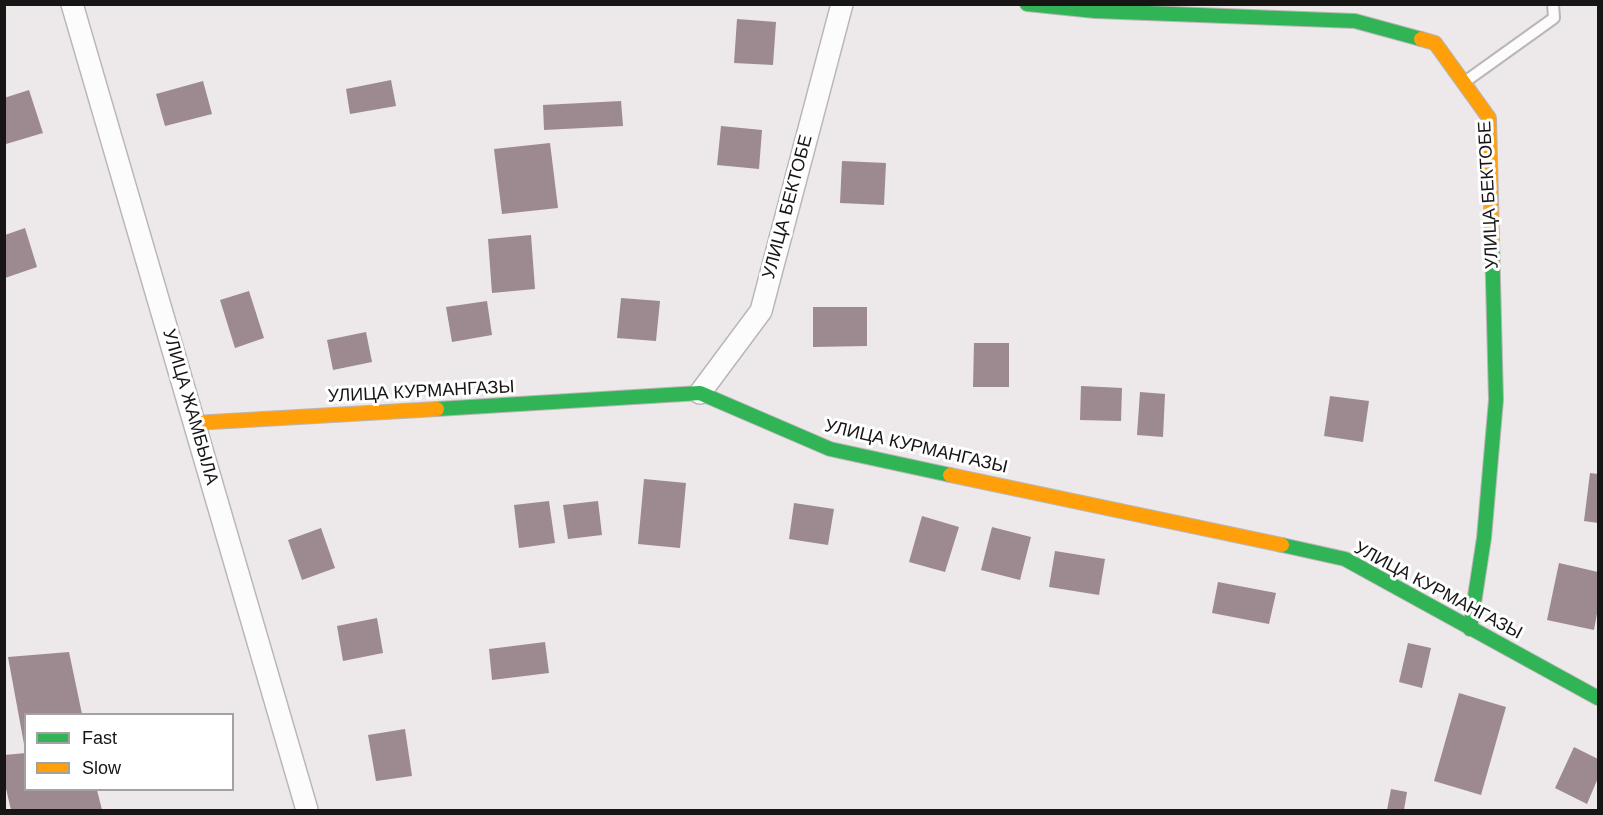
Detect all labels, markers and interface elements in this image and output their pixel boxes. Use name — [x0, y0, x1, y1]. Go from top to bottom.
street label: УЛИЦА БЕКТОБЕ — [1474, 120, 1504, 270]
street label: УЛИЦА БЕКТОБЕ — [758, 133, 818, 281]
street label: УЛИЦА ЖАМБЫЛА — [157, 327, 223, 487]
street label: УЛИЦА КУРМАНГАЗЫ — [327, 376, 515, 408]
street label: УЛИЦА КУРМАНГАЗЫ — [822, 415, 1010, 479]
street label: УЛИЦА КУРМАНГАЗЫ — [1350, 538, 1526, 644]
legend — [24, 713, 234, 791]
text: Fast — [82, 728, 117, 748]
text: Slow — [82, 758, 121, 778]

